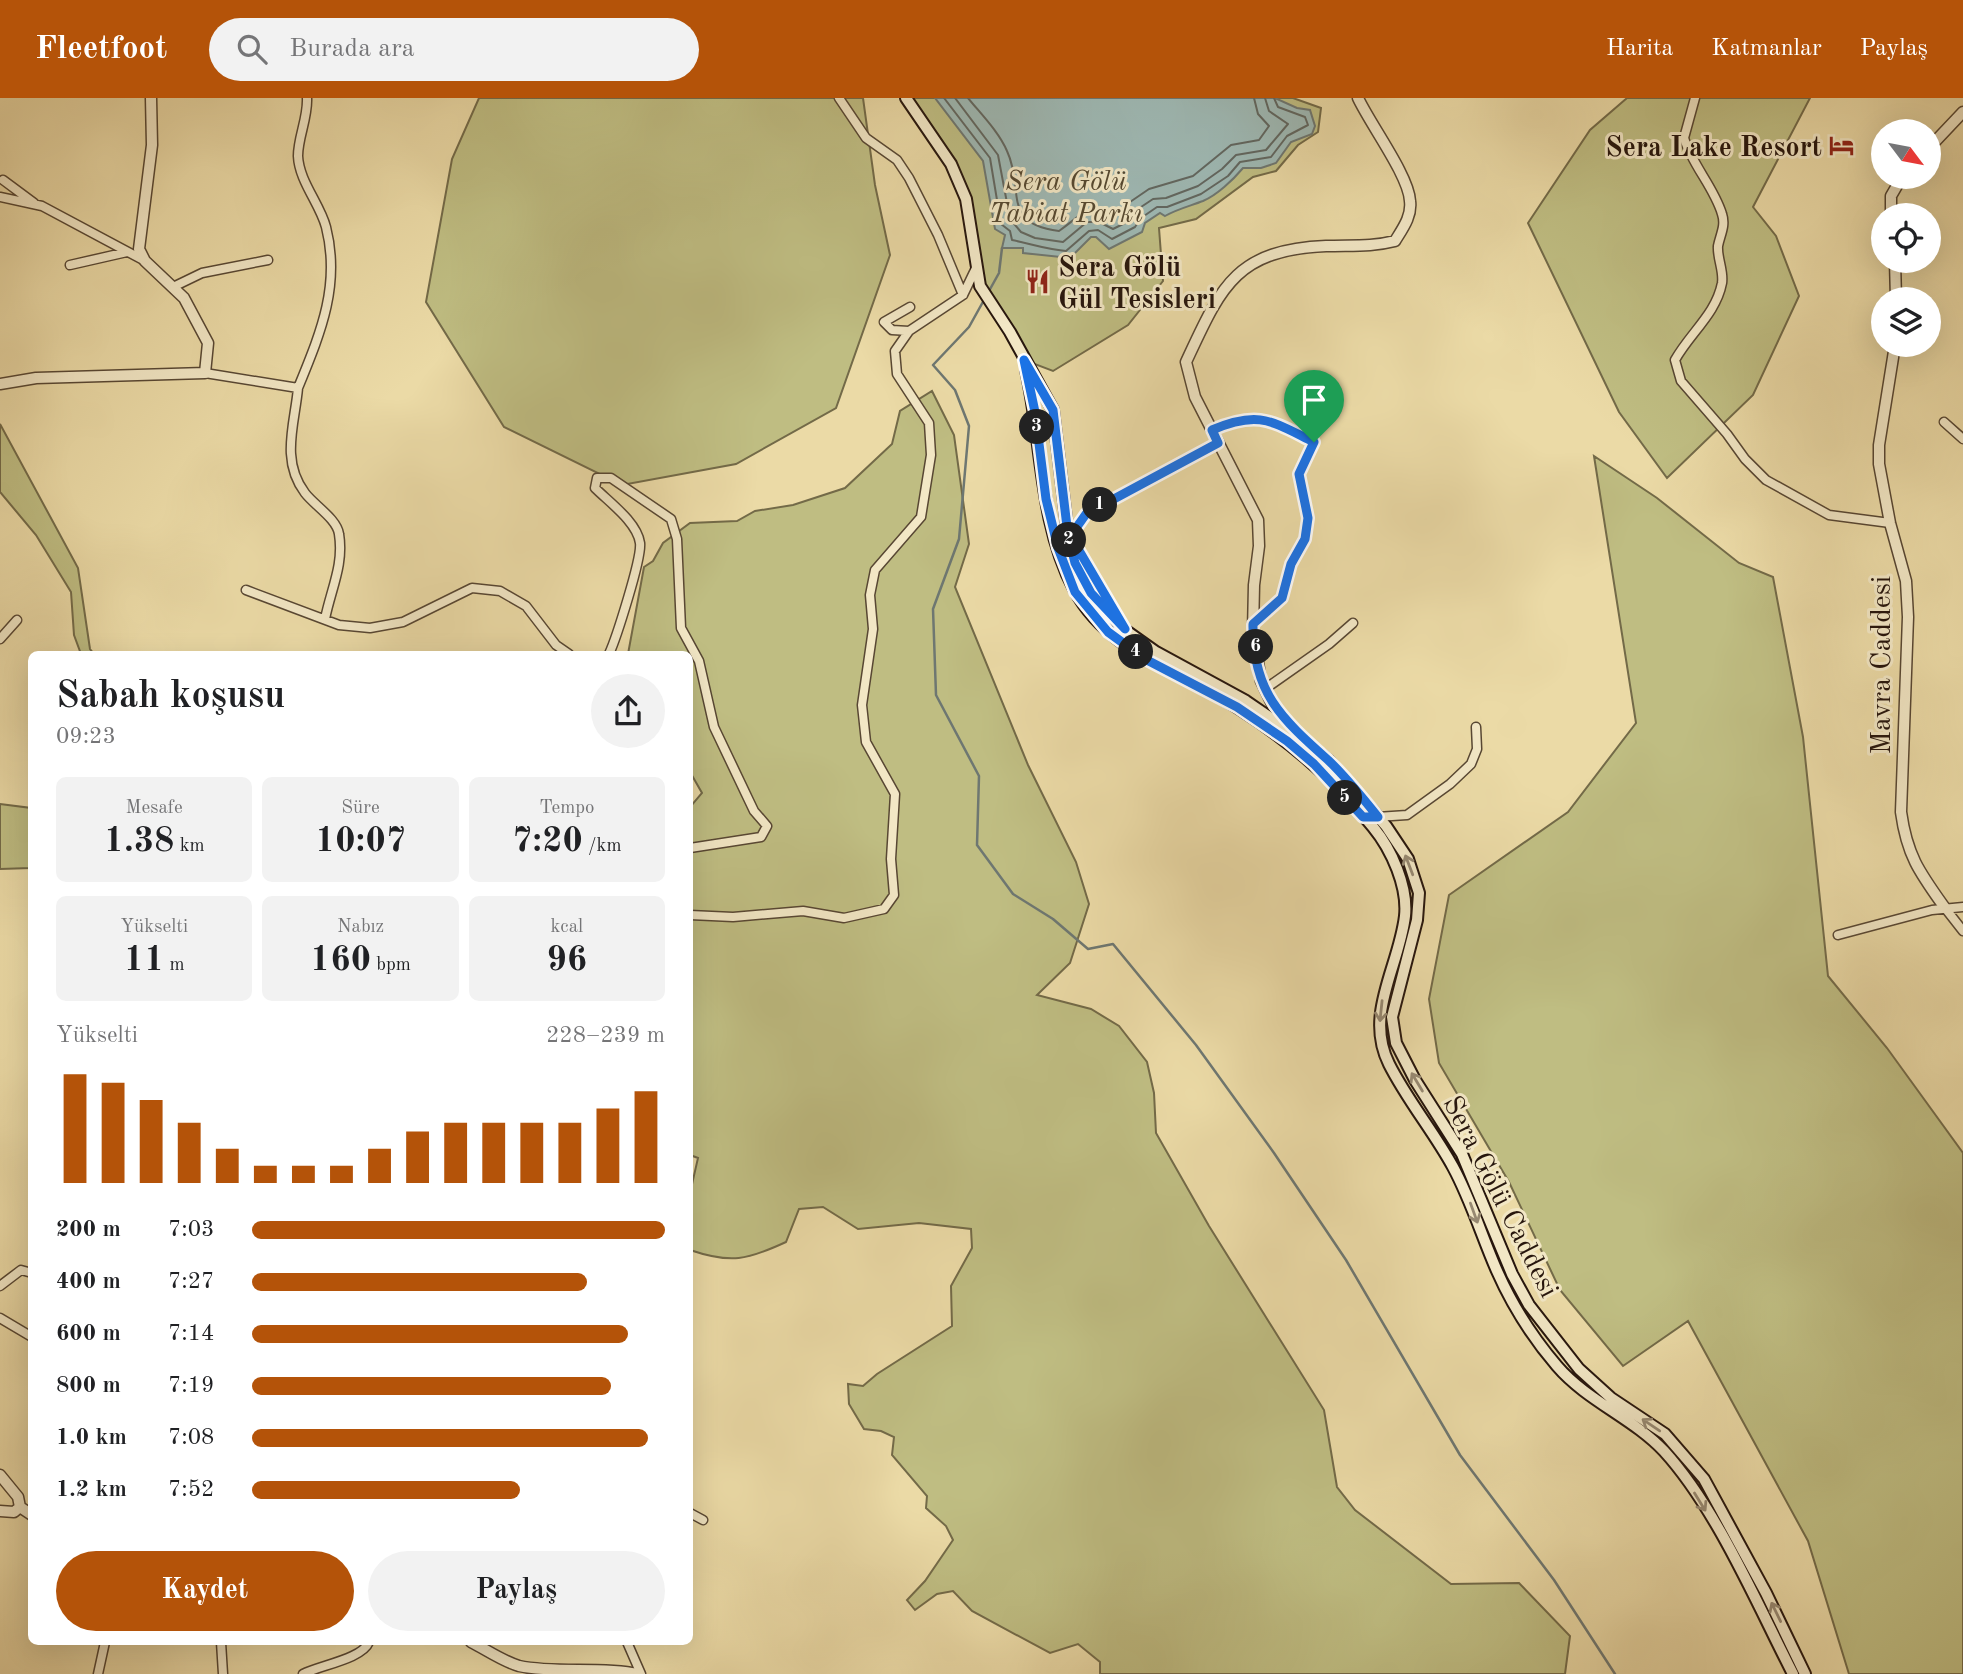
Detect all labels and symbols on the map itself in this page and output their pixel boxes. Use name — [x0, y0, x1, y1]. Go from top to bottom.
north arrow — [1871, 119, 1941, 189]
hotel icon: Sera Lake Resort — [1828, 132, 1856, 160]
place label: Sera Lake Resort — [1605, 135, 1822, 163]
park label: Sera Gölü Tabiat Parkı — [989, 169, 1143, 229]
place label: Sera Gölü Gül Tesisleri — [1058, 255, 1216, 315]
restaurant icon: Sera Gölü Gül Tesisleri — [1024, 268, 1052, 296]
pin — [1284, 370, 1344, 442]
pin: 3 — [1020, 410, 1054, 444]
pin: 1 — [1082, 488, 1118, 522]
pin: 2 — [1052, 522, 1086, 558]
street label: Mavra Caddesi — [1869, 576, 1897, 754]
pin: 6 — [1238, 630, 1274, 664]
pin: 4 — [1118, 634, 1154, 670]
pin: 5 — [1328, 780, 1362, 816]
one-way arrow — [1402, 855, 1414, 877]
one-way arrow — [1375, 999, 1388, 1022]
one-way arrow — [1409, 1073, 1424, 1092]
street label: Sera Gölü Caddesi — [1436, 1092, 1562, 1303]
one-way arrow — [1469, 1202, 1481, 1224]
one-way arrow — [1642, 1418, 1662, 1432]
one-way arrow — [1694, 1491, 1708, 1511]
one-way arrow — [1769, 1602, 1783, 1623]

